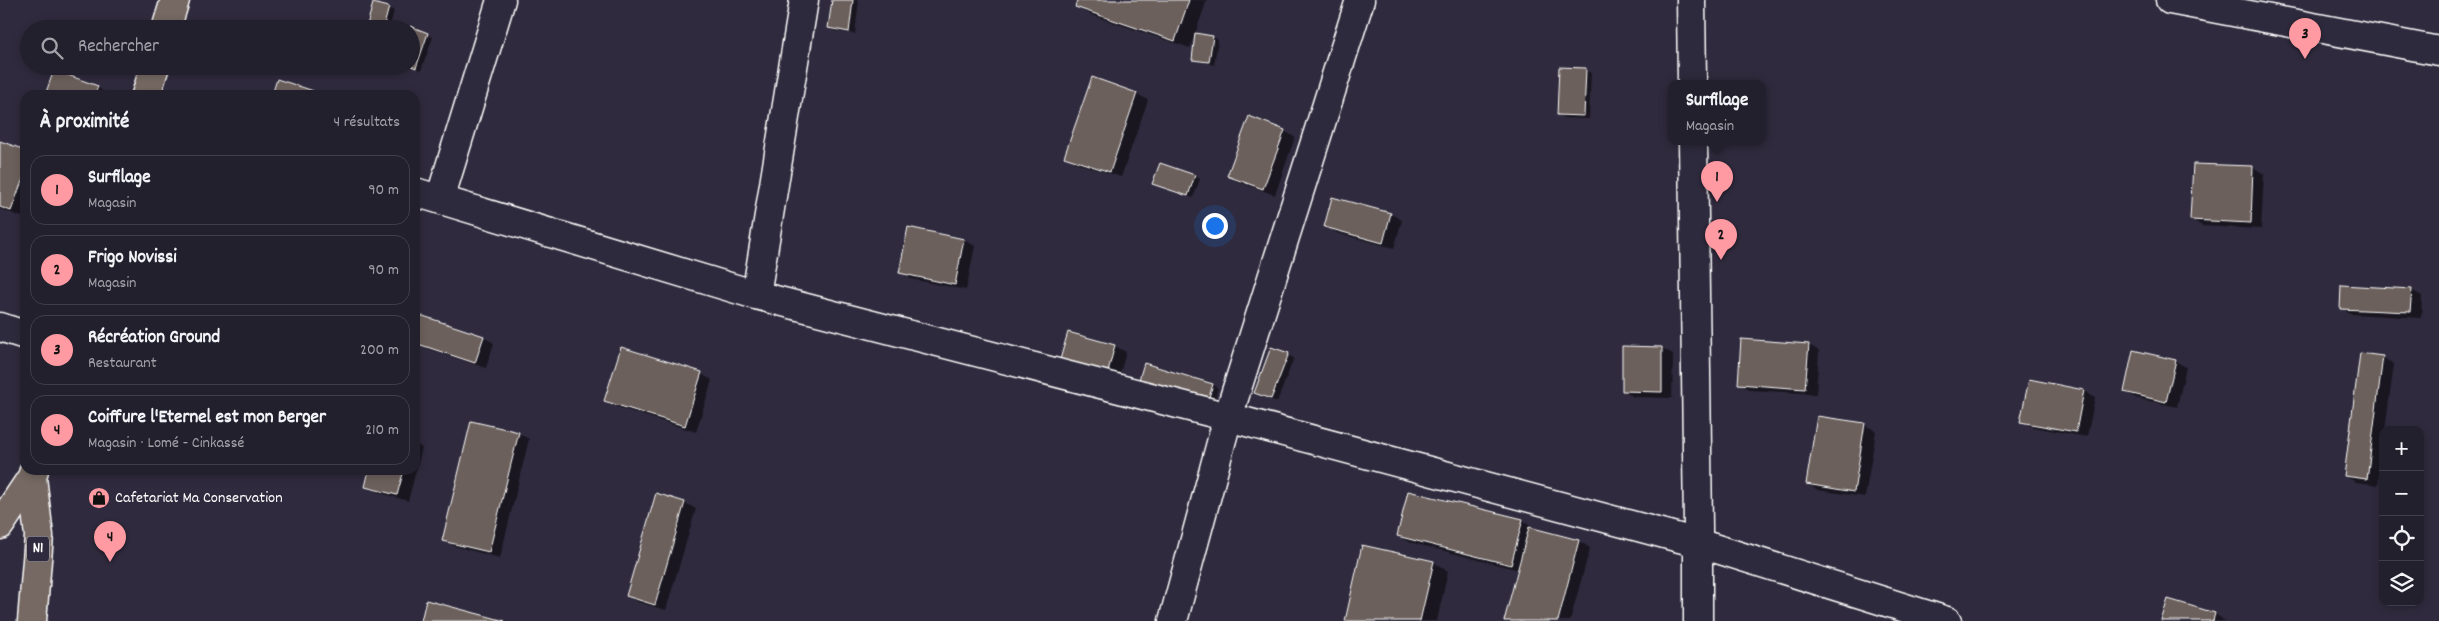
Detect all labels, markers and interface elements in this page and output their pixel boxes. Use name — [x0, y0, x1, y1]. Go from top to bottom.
pin: 3 — [2289, 18, 2321, 59]
search box — [20, 20, 420, 75]
icon: search — [38, 34, 66, 62]
text: Rechercher — [78, 34, 159, 61]
popup — [1668, 80, 1766, 145]
text: Surfilage — [1686, 88, 1748, 115]
text: À proximité — [40, 108, 129, 138]
text: 4 résultats — [333, 111, 400, 134]
text: Magasin — [1686, 115, 1734, 138]
pin: 1 — [1701, 161, 1733, 202]
text: Surfilage — [88, 165, 151, 192]
text: 1 — [55, 179, 59, 202]
text: 90 m — [368, 179, 399, 202]
text: Magasin — [88, 192, 136, 215]
your location — [1202, 213, 1228, 239]
pin: 2 — [1705, 219, 1737, 260]
text: Frigo Novissi — [88, 245, 177, 272]
text: 2 — [54, 259, 61, 282]
text: 90 m — [368, 259, 399, 282]
text: Magasin — [88, 272, 136, 295]
text: Récréation Ground — [88, 325, 220, 352]
text: 3 — [53, 339, 61, 362]
text: 200 m — [360, 339, 399, 362]
text: Restaurant — [88, 352, 157, 375]
text: Coiffure l'Eternel est mon Berger — [88, 405, 326, 432]
text: 4 — [54, 419, 60, 442]
text: 210 m — [365, 419, 399, 442]
map controls — [2379, 426, 2424, 606]
button: + — [2379, 426, 2424, 471]
text: Magasin · Lomé - Cinkassé — [88, 432, 244, 455]
button: − — [2379, 471, 2424, 516]
shop icon: Cafetariat Ma Conservation — [87, 486, 111, 510]
place label: Cafetariat Ma Conservation — [115, 487, 283, 510]
button: locate — [2379, 516, 2424, 561]
pin: 4 — [94, 521, 126, 562]
road number: N1 — [27, 536, 49, 562]
button: layers — [2379, 561, 2424, 606]

